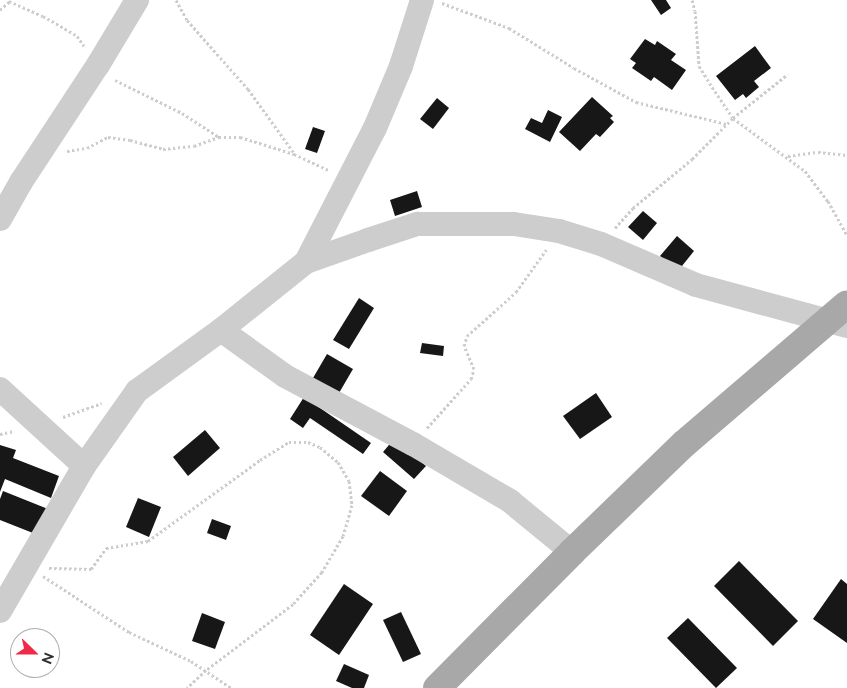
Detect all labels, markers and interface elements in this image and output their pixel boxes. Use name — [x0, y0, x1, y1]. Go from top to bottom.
north arrow — [10, 628, 60, 678]
text: N — [39, 650, 57, 666]

